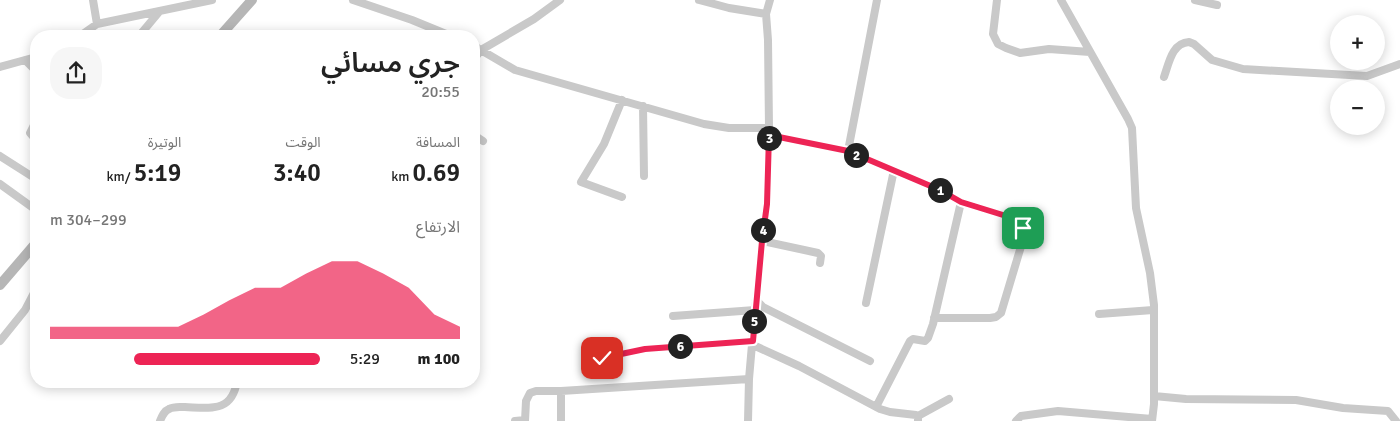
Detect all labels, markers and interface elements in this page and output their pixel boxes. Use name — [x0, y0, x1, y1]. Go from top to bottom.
map controls — [1330, 15, 1385, 135]
button: + — [1330, 15, 1385, 70]
text: جري مسائي — [321, 46, 460, 80]
button: share — [50, 47, 102, 99]
button: − — [1330, 80, 1385, 135]
text: 20:55 — [421, 82, 460, 102]
pin: 3 — [756, 126, 782, 150]
text: 3 — [766, 130, 773, 147]
text: الوتيرة — [148, 134, 181, 151]
text: الوقت — [286, 134, 321, 151]
text: المسافة — [416, 134, 460, 151]
pin: 2 — [844, 142, 868, 168]
text: 2 — [853, 147, 860, 164]
text: 5:19 — [134, 157, 181, 188]
text: 3:40 — [273, 157, 321, 188]
text: 0.69 — [413, 157, 460, 188]
text: /km — [107, 168, 134, 185]
text: km — [391, 168, 413, 185]
pin: 1 — [928, 178, 952, 202]
text: 1 — [937, 182, 944, 199]
pin — [1002, 207, 1044, 249]
text: 299–304 m — [50, 210, 127, 230]
icon: arrive — [1009, 214, 1037, 242]
text: الارتفاع — [416, 217, 460, 237]
pin: 4 — [750, 218, 776, 242]
text: 4 — [760, 222, 767, 239]
pin: 5 — [742, 308, 766, 334]
text: 5 — [751, 313, 758, 330]
pin: 6 — [668, 334, 692, 358]
pin — [581, 337, 623, 379]
text: 6 — [677, 338, 684, 355]
icon: check — [588, 344, 616, 372]
text: 5:29 — [350, 349, 380, 369]
text: 100 m — [418, 349, 460, 369]

